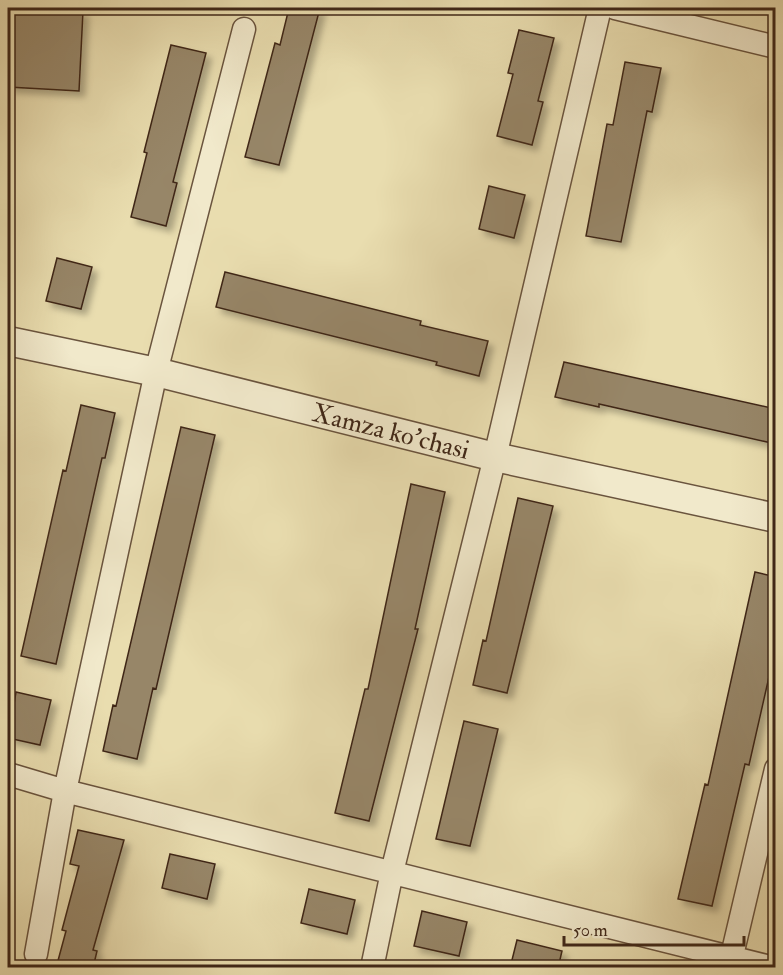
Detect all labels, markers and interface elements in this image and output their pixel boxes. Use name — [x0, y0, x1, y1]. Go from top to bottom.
street label: Xamza ko'chasi — [309, 397, 473, 467]
scale bar — [564, 909, 744, 947]
text: 50 m — [573, 919, 608, 942]

